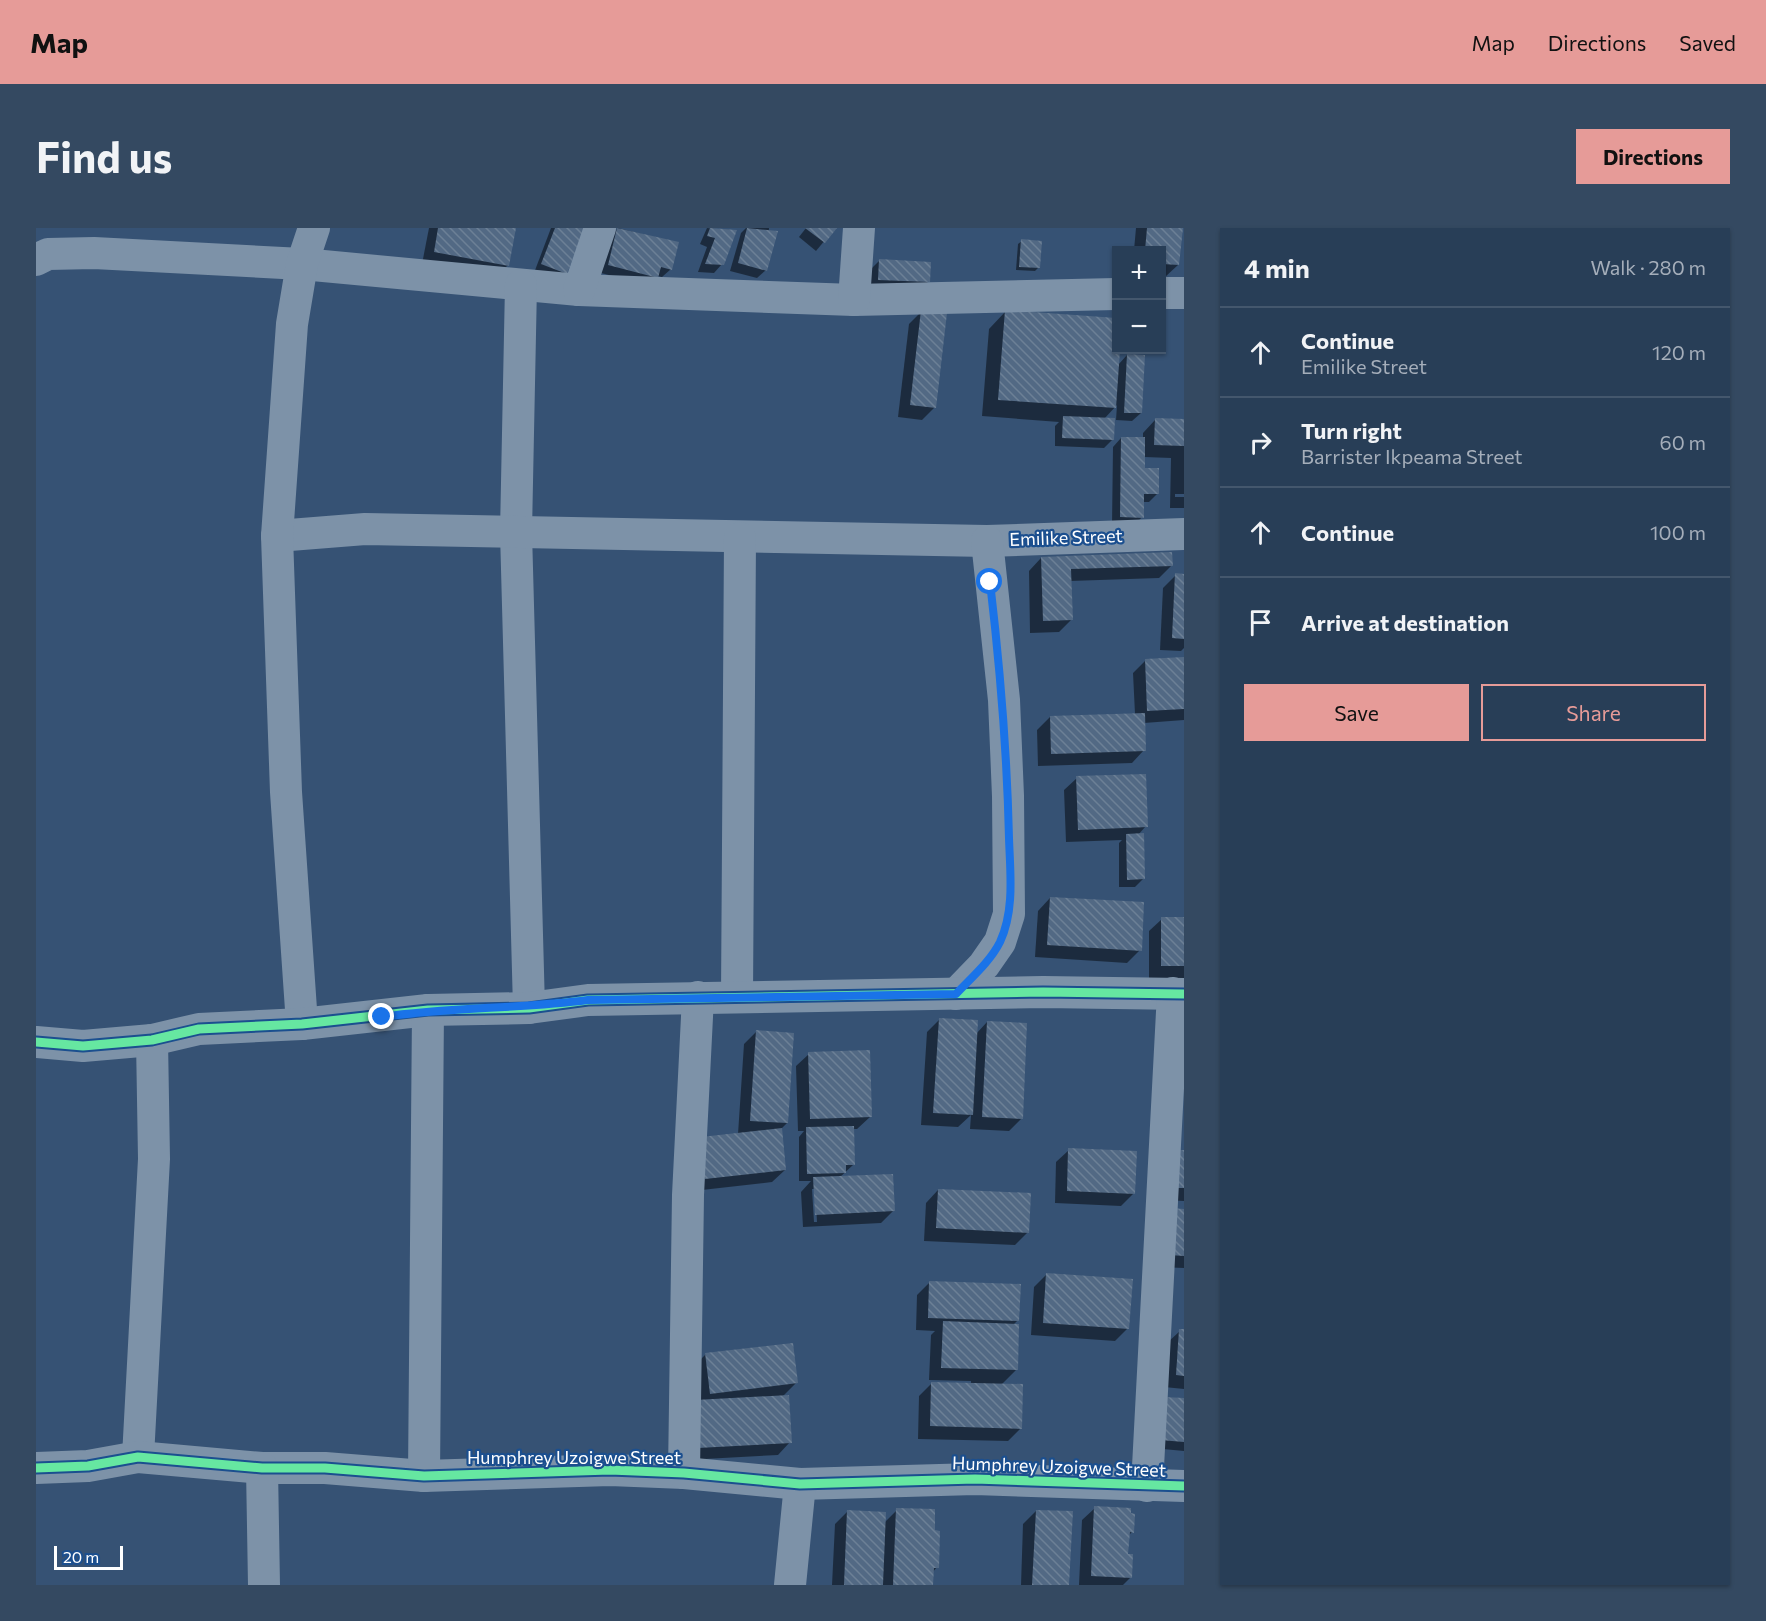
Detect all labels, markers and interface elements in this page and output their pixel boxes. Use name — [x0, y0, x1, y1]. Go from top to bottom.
text: Map — [30, 25, 88, 59]
text: Map — [1472, 30, 1515, 55]
text: Directions — [1548, 30, 1646, 55]
text: Saved — [1679, 30, 1736, 55]
button: Directions — [1576, 129, 1730, 184]
text: Find us — [36, 130, 172, 182]
map controls — [1112, 246, 1166, 354]
button: + — [1112, 246, 1166, 300]
text: 4 min — [1244, 252, 1310, 283]
text: Walk · 280 m — [1590, 255, 1706, 279]
button: − — [1112, 300, 1166, 354]
text: Continue — [1301, 327, 1394, 354]
icon: ahead — [1244, 336, 1277, 369]
text: 120 m — [1652, 340, 1706, 364]
text: Emilike Street — [1301, 354, 1427, 378]
text: Turn right — [1301, 417, 1402, 444]
icon: right — [1244, 426, 1277, 459]
text: 60 m — [1660, 430, 1706, 454]
text: Barrister Ikpeama Street — [1301, 444, 1523, 468]
icon: ahead — [1244, 516, 1277, 549]
text: Continue — [1301, 519, 1394, 546]
text: 100 m — [1650, 520, 1706, 544]
street label: Emilike Street — [1009, 524, 1123, 550]
route start — [976, 568, 1002, 594]
icon: arrive — [1244, 606, 1277, 639]
text: Arrive at destination — [1301, 609, 1509, 636]
button: Save — [1244, 684, 1469, 741]
button: Share — [1481, 684, 1706, 741]
route end — [368, 1003, 394, 1029]
street label: Humphrey Uzoigwe Street — [467, 1446, 681, 1468]
street label: Humphrey Uzoigwe Street — [952, 1451, 1166, 1481]
scale bar — [54, 1543, 123, 1570]
text: 20 m — [63, 1547, 99, 1566]

